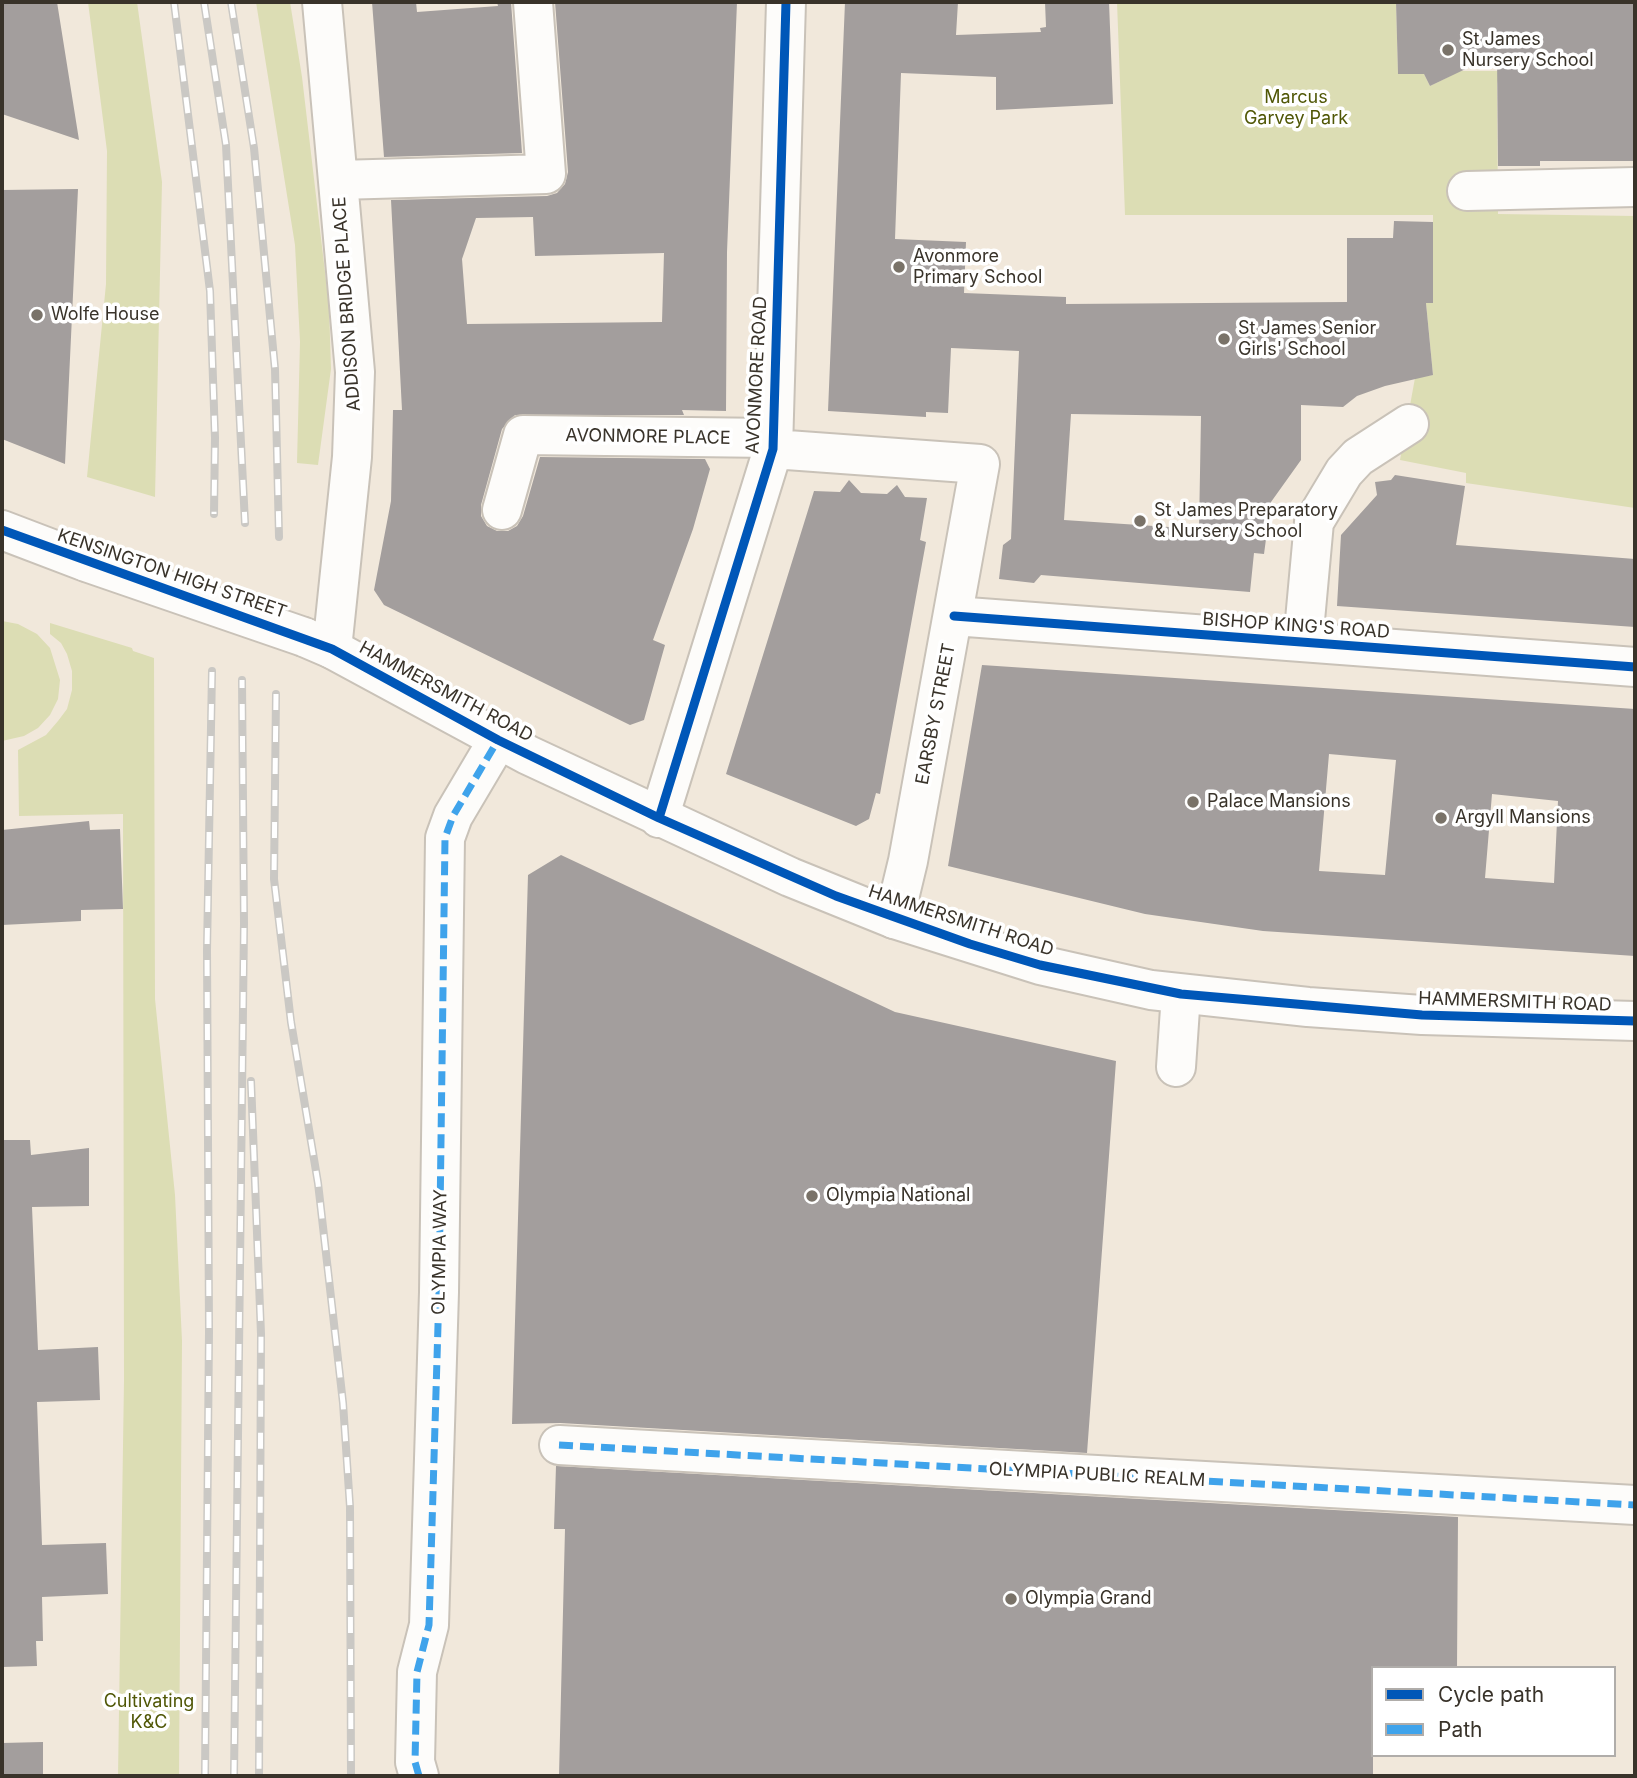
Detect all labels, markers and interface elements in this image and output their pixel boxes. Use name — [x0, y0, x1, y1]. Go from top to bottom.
place label: St James Nursery School — [1462, 29, 1594, 72]
marker: St James Nursery School — [1440, 42, 1456, 58]
park label: Marcus Garvey Park — [1244, 87, 1348, 130]
street label: ADDISON BRIDGE PLACE — [329, 196, 365, 412]
place label: Avonmore Primary School — [913, 246, 1042, 288]
marker: Avonmore Primary School — [891, 259, 907, 275]
street label: AVONMORE ROAD — [742, 296, 772, 454]
place label: Wolfe House — [51, 304, 159, 326]
marker: Wolfe House — [29, 307, 45, 323]
place label: St James Senior Girls' School — [1238, 318, 1376, 360]
marker: St James Senior Girls' School — [1216, 331, 1232, 347]
street label: AVONMORE PLACE — [565, 425, 731, 449]
place label: St James Preparatory & Nursery School — [1154, 500, 1338, 542]
marker: St James Preparatory & Nursery School — [1132, 513, 1148, 529]
street label: KENSINGTON HIGH STREET — [55, 525, 289, 623]
street label: BISHOP KING'S ROAD — [1202, 609, 1390, 643]
street label: HAMMERSMITH ROAD — [355, 637, 537, 747]
street label: EARSBY STREET — [912, 642, 960, 786]
place label: Palace Mansions — [1207, 791, 1351, 813]
marker: Palace Mansions — [1185, 794, 1201, 810]
place label: Argyll Mansions — [1455, 807, 1591, 829]
marker: Argyll Mansions — [1433, 810, 1449, 826]
street label: HAMMERSMITH ROAD — [866, 881, 1056, 961]
street label: HAMMERSMITH ROAD — [1418, 988, 1612, 1016]
place label: Olympia National — [826, 1185, 970, 1207]
marker: Olympia National — [804, 1188, 820, 1204]
street label: OLYMPIA WAY — [428, 1189, 452, 1315]
street label: OLYMPIA PUBLIC REALM — [988, 1459, 1206, 1491]
place label: Olympia Grand — [1025, 1588, 1152, 1610]
marker: Olympia Grand — [1003, 1591, 1019, 1607]
legend — [1371, 1666, 1616, 1757]
text: Cycle path — [1438, 1682, 1544, 1707]
park label: Cultivating K&C — [104, 1691, 194, 1734]
text: Path — [1438, 1717, 1483, 1742]

